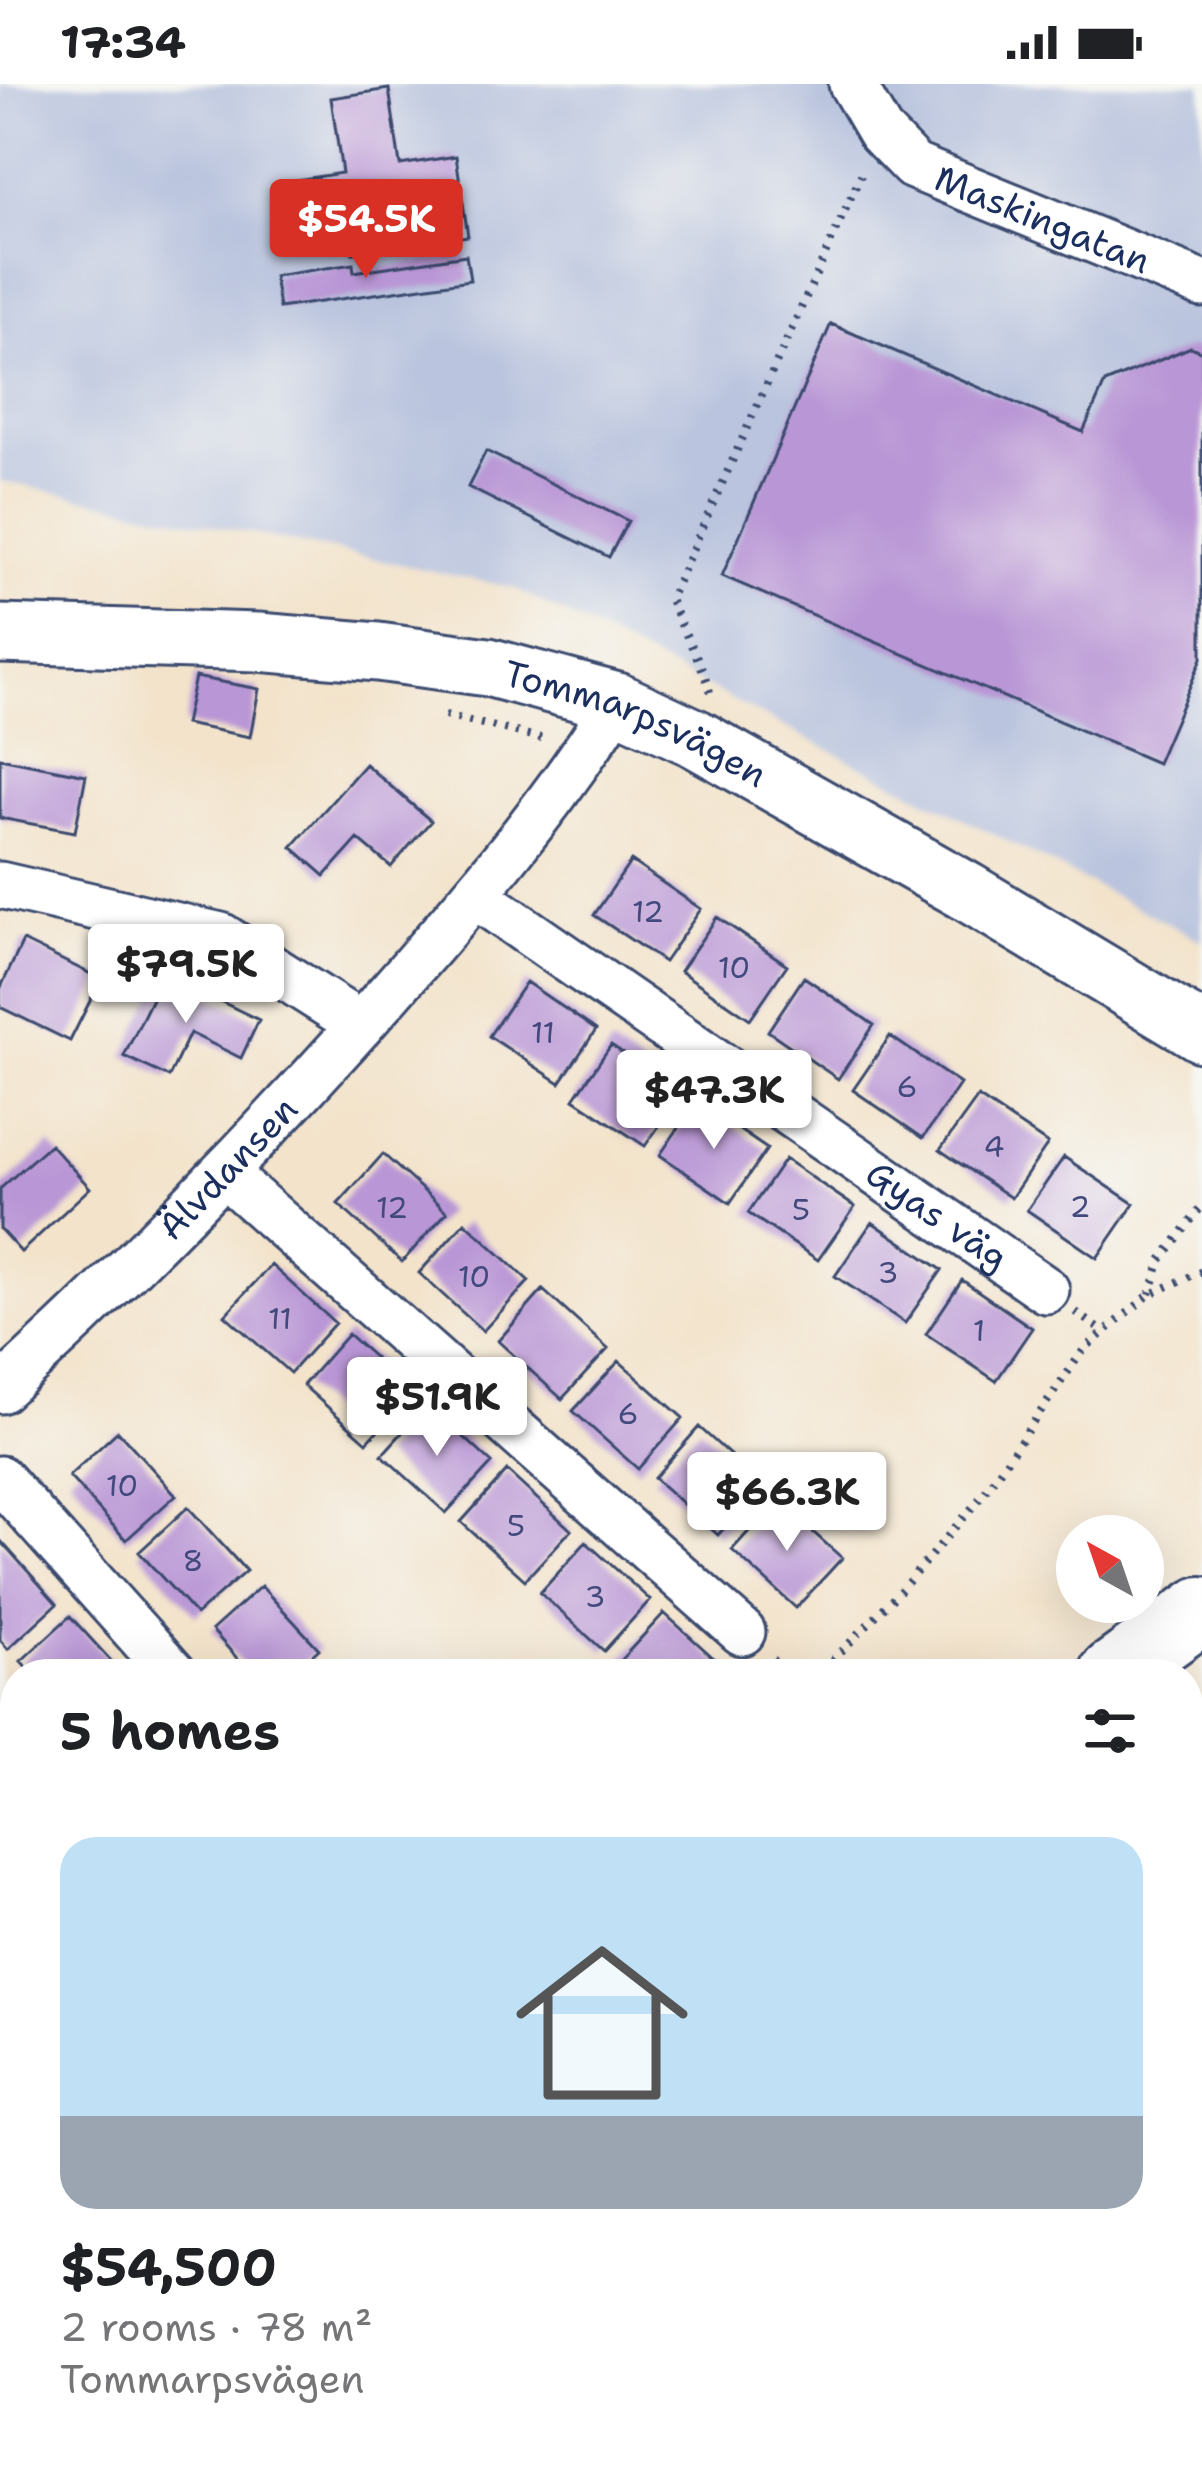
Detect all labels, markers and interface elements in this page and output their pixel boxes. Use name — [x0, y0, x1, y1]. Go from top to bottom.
text: 17:34 — [60, 12, 186, 72]
street label: Maskingatan — [927, 154, 1158, 285]
pin: $54.5K — [268, 179, 464, 281]
text: $54.5K — [297, 192, 435, 244]
street label: Tommarpsvägen — [499, 649, 776, 799]
house number: 12 — [632, 891, 664, 932]
pin: $79.5K — [88, 924, 284, 1026]
text: $79.5K — [115, 937, 257, 989]
house number: 10 — [718, 947, 750, 988]
house number: 11 — [531, 1012, 555, 1053]
pin: $47.3K — [616, 1050, 812, 1152]
text: $47.3K — [644, 1063, 784, 1115]
house number: 6 — [897, 1066, 918, 1107]
street label: Älvdansen — [147, 1086, 308, 1251]
house number: 4 — [984, 1126, 1005, 1167]
street label: Gyas väg — [856, 1149, 1018, 1282]
house number: 2 — [1070, 1186, 1091, 1227]
house number: 12 — [376, 1187, 408, 1228]
house number: 5 — [792, 1189, 810, 1230]
house number: 3 — [878, 1252, 899, 1293]
house number: 10 — [458, 1256, 490, 1297]
house number: 11 — [268, 1298, 292, 1339]
house number: 1 — [973, 1310, 985, 1351]
pin: $51.9K — [339, 1357, 535, 1459]
text: $51.9K — [374, 1370, 500, 1422]
house number: 6 — [618, 1393, 639, 1434]
pin: $66.3K — [689, 1452, 885, 1554]
house number: 10 — [106, 1465, 138, 1506]
text: $66.3K — [714, 1465, 860, 1517]
house number: 5 — [507, 1505, 525, 1546]
north arrow — [1056, 1515, 1164, 1623]
map controls — [1056, 1515, 1164, 1623]
house number: 8 — [183, 1540, 204, 1581]
house number: 3 — [585, 1576, 606, 1617]
text: 5 homes — [60, 1697, 280, 1765]
icon: filters — [1077, 1698, 1143, 1764]
icon: home — [494, 1915, 710, 2131]
text: $54,500 — [60, 2233, 277, 2301]
text: 2 rooms · 78 m² — [60, 2301, 372, 2353]
text: Tommarpsvägen — [60, 2353, 364, 2405]

